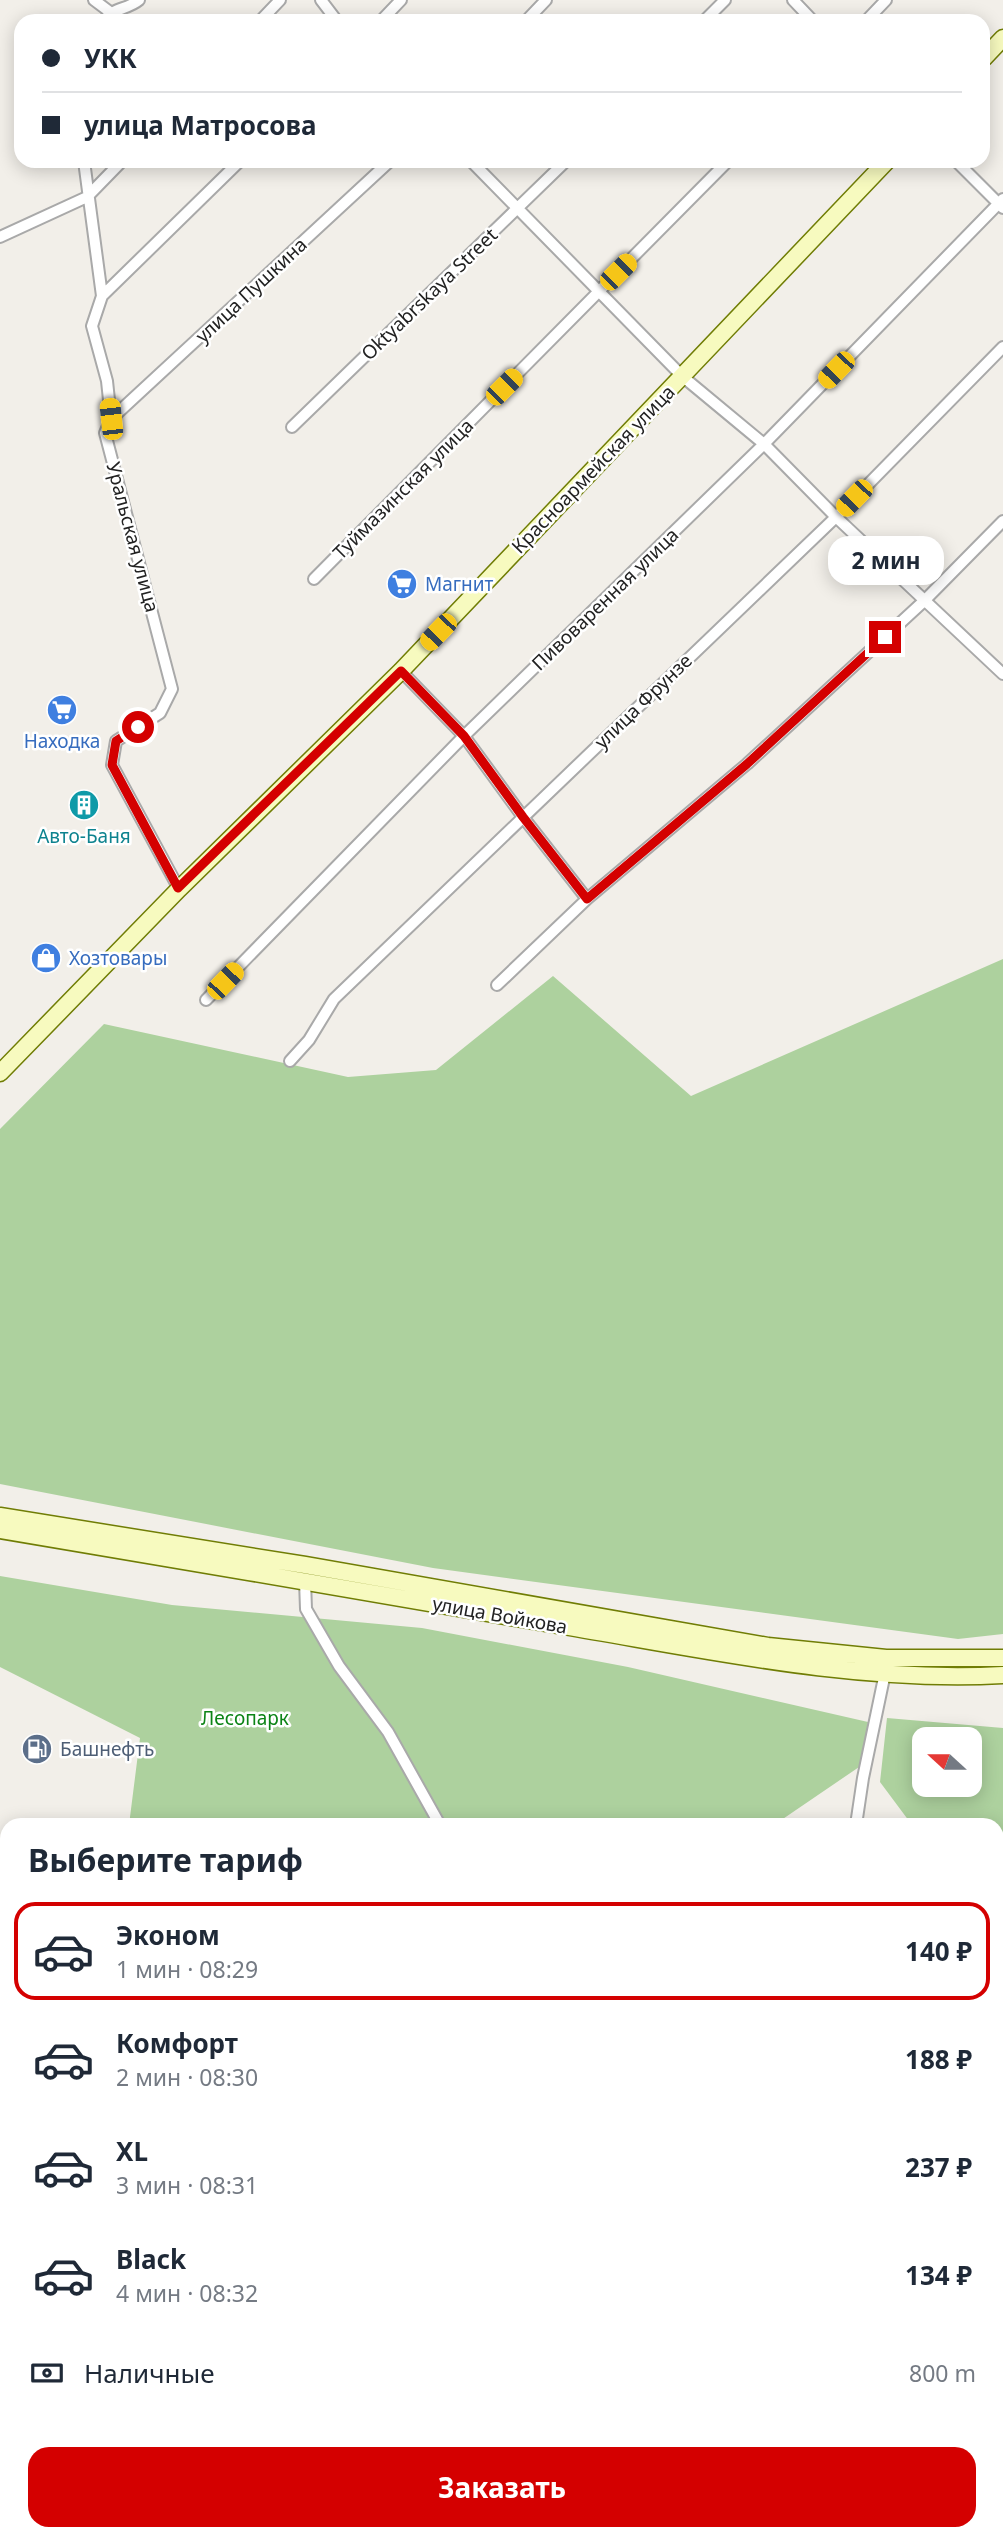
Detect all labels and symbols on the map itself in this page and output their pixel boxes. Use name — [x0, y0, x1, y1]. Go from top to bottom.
street label: Oktyabrskaya Street — [355, 222, 503, 366]
street label: улица Пушкина — [190, 232, 312, 348]
car — [596, 250, 641, 294]
car — [814, 348, 859, 392]
car — [482, 365, 527, 409]
street label: Красноармейская улица — [506, 379, 680, 559]
car — [99, 397, 124, 441]
street label: Туймазинская улица — [327, 413, 479, 565]
street label: Уральская улица — [100, 459, 166, 615]
car — [832, 476, 877, 520]
street label: Пивоваренная улица — [526, 522, 684, 676]
callout: 2 мин — [827, 536, 943, 584]
supermarket icon: Магнит — [385, 567, 419, 601]
place label: Магнит — [425, 571, 494, 597]
car — [416, 610, 461, 654]
route end — [869, 621, 901, 653]
street label: улица Фрунзе — [589, 648, 697, 754]
supermarket icon: Находка — [45, 693, 79, 727]
route start — [122, 711, 154, 743]
place label: Находка — [24, 728, 100, 754]
building icon: Авто-Баня — [67, 788, 101, 822]
place label: Авто-Баня — [37, 823, 131, 849]
shop icon: Хозтовары — [29, 941, 63, 975]
place label: Хозтовары — [69, 945, 167, 971]
car — [203, 959, 248, 1003]
street label: улица Войкова — [431, 1590, 569, 1640]
park label: Лесопарк — [201, 1705, 289, 1731]
north arrow — [912, 1727, 982, 1797]
fuel station icon: Башнефть — [20, 1732, 54, 1766]
place label: Башнефть — [60, 1736, 154, 1762]

